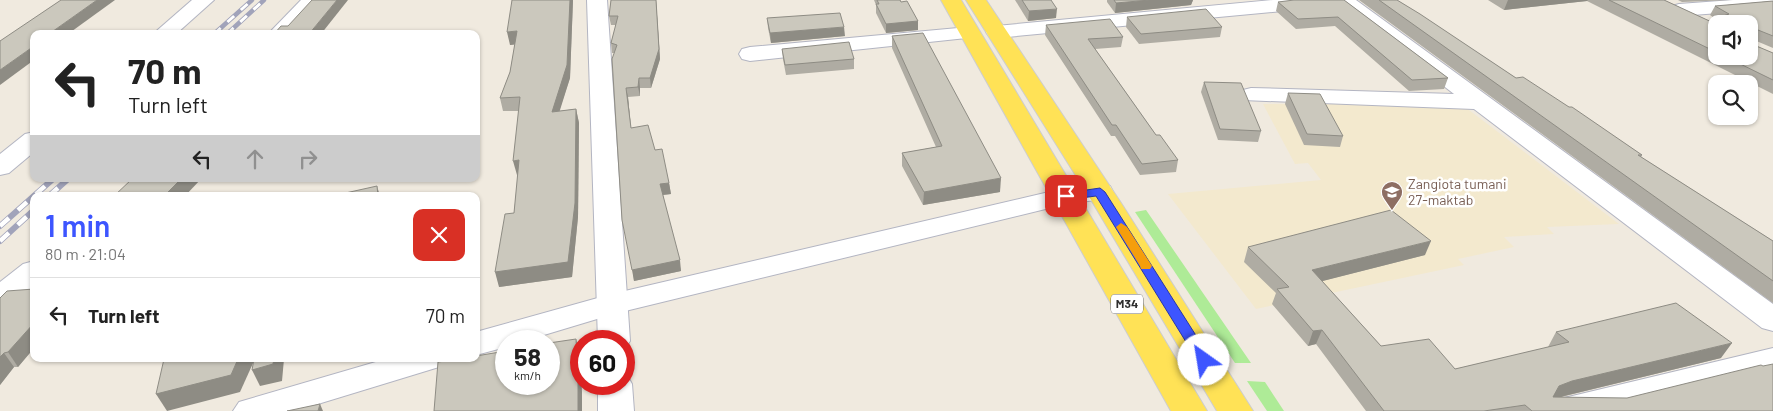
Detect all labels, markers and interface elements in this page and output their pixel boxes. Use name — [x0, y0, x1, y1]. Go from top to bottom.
map controls — [1708, 15, 1758, 125]
button: sound — [1708, 15, 1758, 65]
text: 70 m — [128, 49, 202, 91]
icon: left — [45, 50, 110, 115]
button: search — [1708, 75, 1758, 125]
text: Turn left — [128, 91, 208, 117]
icon: left — [188, 145, 216, 173]
icon: ahead — [241, 145, 269, 173]
icon: right — [294, 145, 322, 173]
pin — [1045, 175, 1087, 217]
place label: Zangiota tumani 27-maktab — [1408, 175, 1507, 208]
school or university icon: Zangiota tumani 27-maktab — [1380, 180, 1404, 211]
icon: arrive — [1052, 182, 1080, 210]
text: 1 min — [45, 207, 110, 243]
button: close — [413, 209, 465, 261]
text: 80 m · 21:04 — [45, 244, 126, 263]
road number: M34 — [1111, 294, 1143, 314]
icon: left — [45, 301, 73, 329]
text: Turn left — [88, 304, 159, 327]
text: 70 m — [426, 304, 465, 327]
speed limit sign: 60 — [570, 330, 635, 395]
position arrow — [1177, 333, 1229, 385]
text: 58 — [514, 341, 541, 371]
text: km/h — [514, 368, 541, 382]

